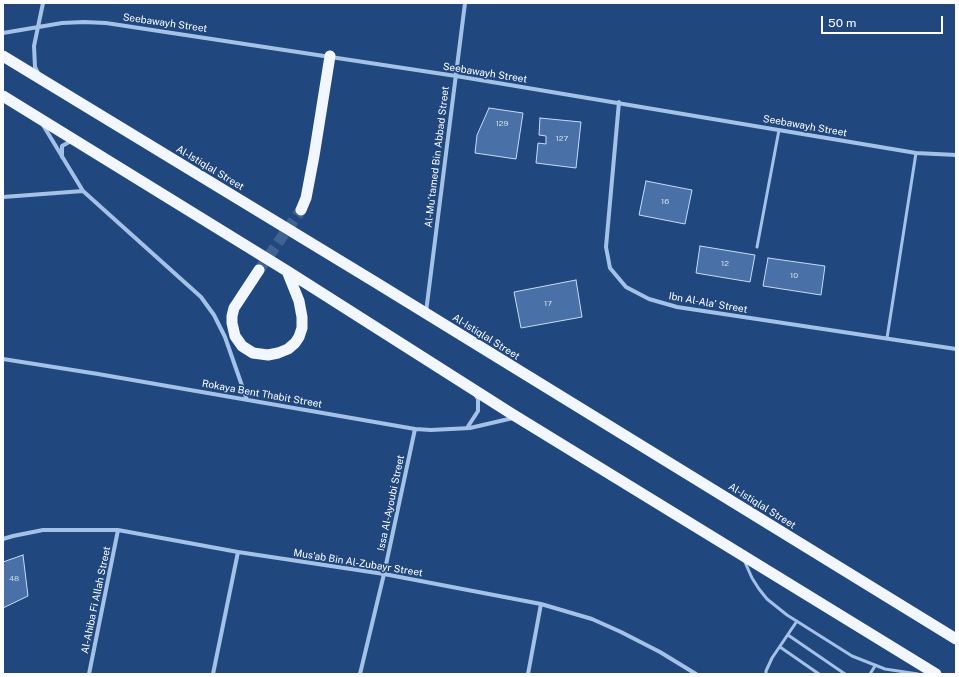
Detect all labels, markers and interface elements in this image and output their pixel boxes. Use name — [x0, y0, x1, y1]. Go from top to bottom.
scale bar — [823, 8, 945, 34]
street label: Seebawayh Street — [122, 11, 208, 35]
text: 50 m — [828, 16, 856, 30]
street label: Seebawayh Street — [442, 60, 528, 86]
street label: Al-Mu’tamed Bin Abbad Street — [422, 86, 452, 228]
street label: Seebawayh Street — [762, 113, 848, 139]
house number: 129 — [495, 119, 509, 129]
house number: 127 — [556, 134, 568, 144]
street label: Al-Istiqlal Street — [174, 143, 246, 193]
house number: 16 — [661, 197, 669, 207]
house number: 12 — [721, 259, 729, 269]
house number: 10 — [790, 271, 798, 281]
street label: Ibn Al-Ala’ Street — [668, 290, 748, 316]
house number: 17 — [544, 299, 552, 309]
street label: Al-Istiqlal Street — [450, 311, 522, 363]
street label: Rokaya Bent Thabit Street — [201, 378, 323, 410]
street label: Issa Al-Ayoubi Street — [375, 454, 407, 552]
street label: Al-Istiqlal Street — [726, 480, 798, 532]
street label: Al-Ahiba Fi Allah Street — [79, 545, 113, 655]
street label: Mus'ab Bin Al-Zubayr Street — [292, 547, 424, 579]
house number: 48 — [9, 574, 19, 584]

